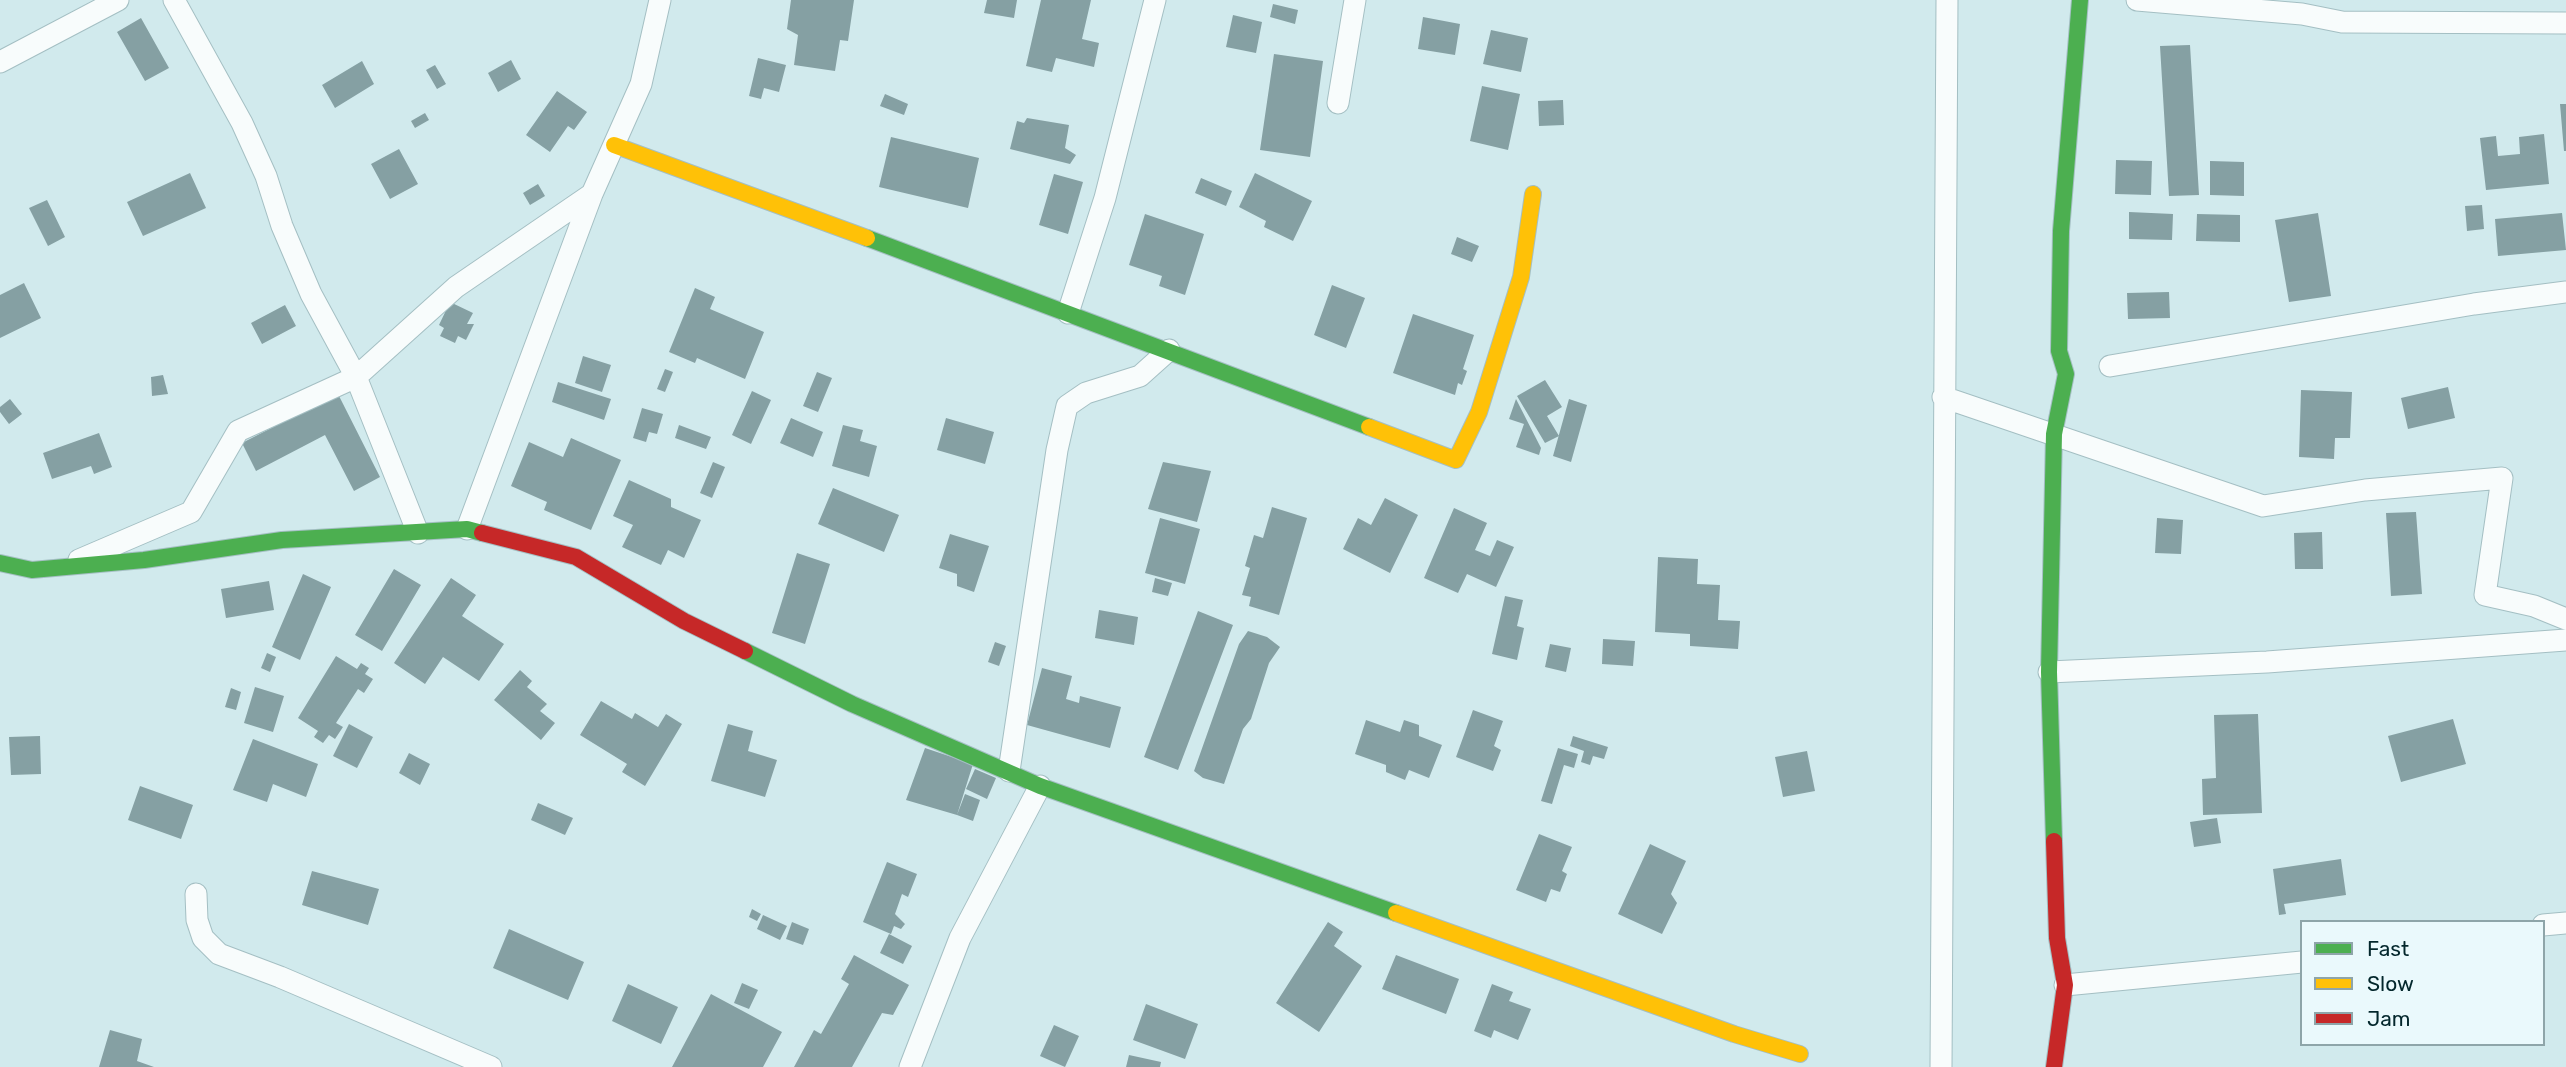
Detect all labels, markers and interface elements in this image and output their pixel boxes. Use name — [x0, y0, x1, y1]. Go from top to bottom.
legend — [2300, 920, 2545, 1046]
text: Fast — [2367, 936, 2409, 961]
text: Slow — [2367, 971, 2414, 996]
text: Jam — [2367, 1006, 2411, 1031]

